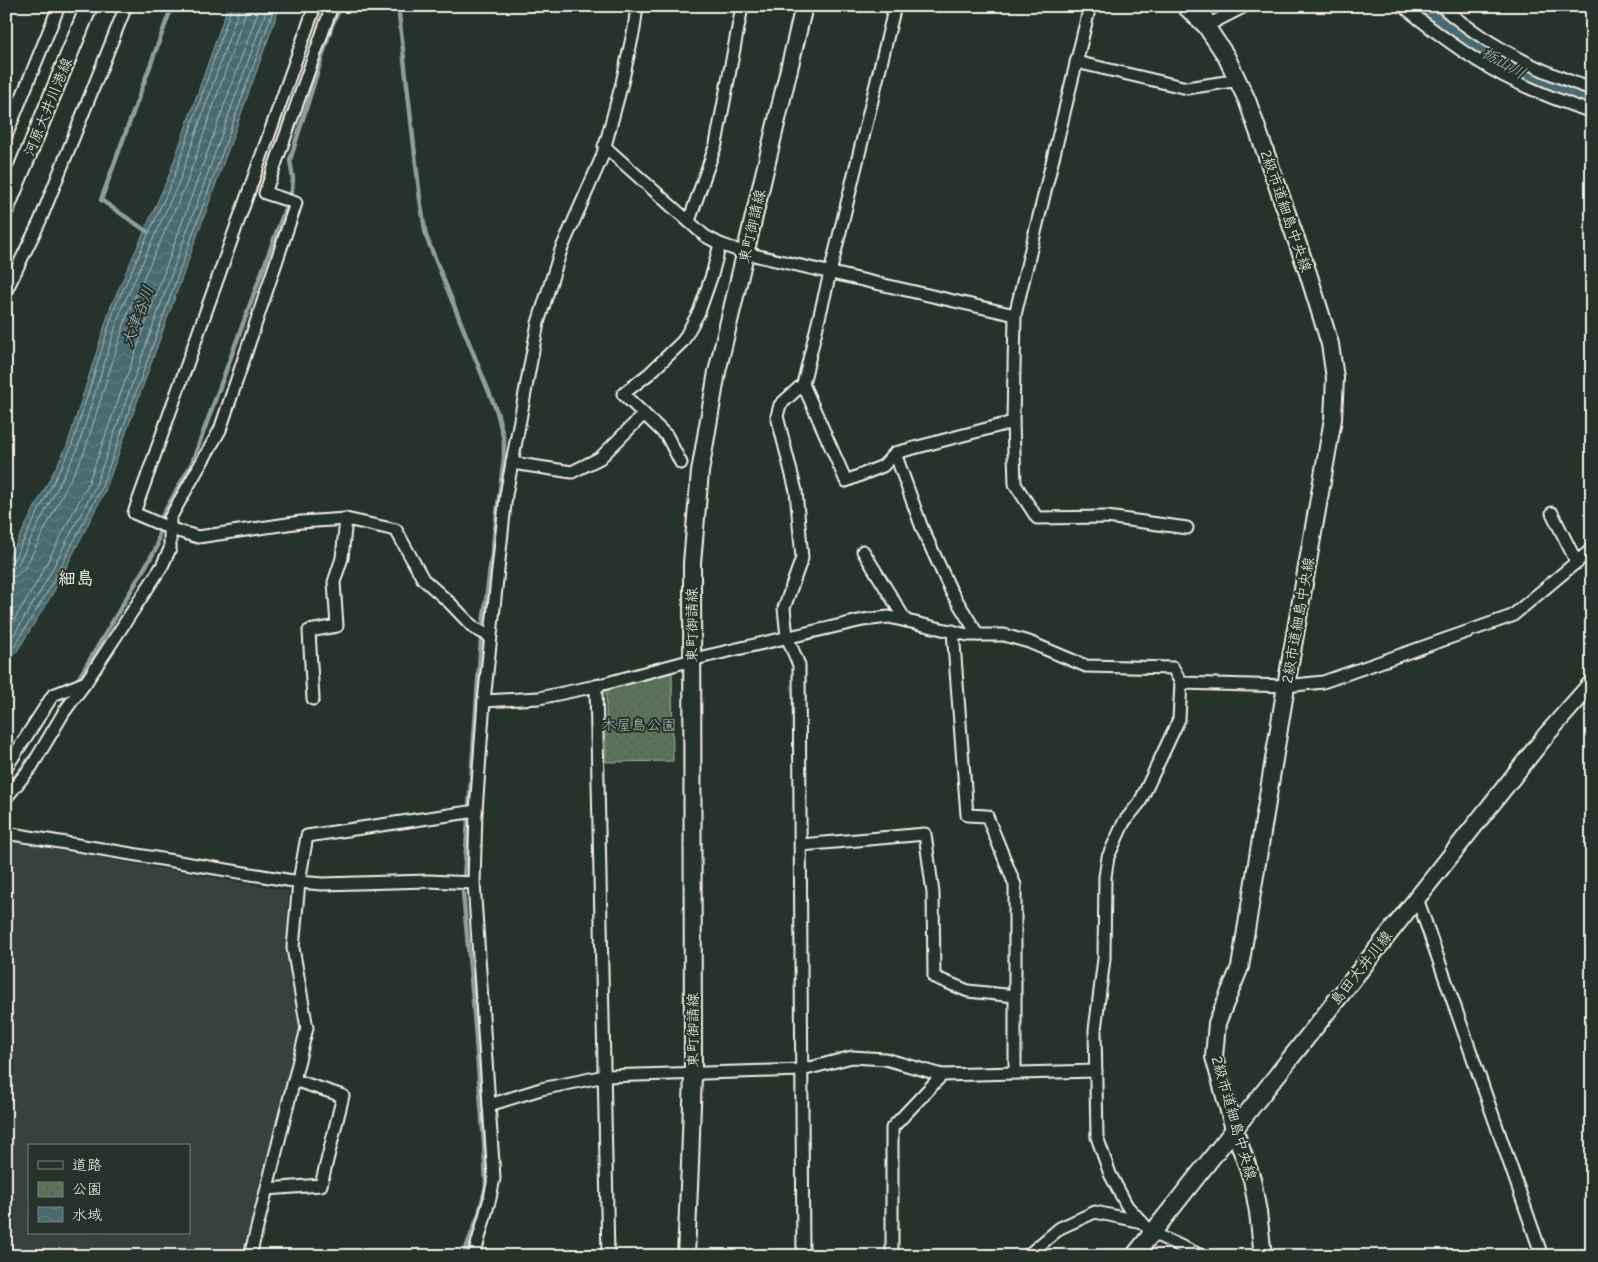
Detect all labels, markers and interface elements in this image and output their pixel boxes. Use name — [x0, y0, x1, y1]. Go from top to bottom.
water label: 栃山川 — [1478, 43, 1529, 83]
street label: 河原大井川港線 — [20, 55, 76, 159]
street label: 2級市道細島中央線 — [1257, 148, 1315, 274]
street label: 東町御請線 — [735, 187, 769, 265]
water label: 大津谷川 — [118, 283, 158, 349]
street label: 2級市道細島中央線 — [1278, 555, 1318, 685]
district label: 細島 — [58, 568, 94, 589]
street label: 東町御請線 — [683, 587, 701, 663]
park label: 木屋島公園 — [601, 716, 677, 734]
street label: 島田大井川線 — [1326, 927, 1396, 1009]
street label: 東町御請線 — [684, 992, 702, 1068]
street label: 2級市道細島中央線 — [1208, 1054, 1260, 1182]
legend — [28, 1144, 190, 1234]
text: 道路 — [72, 1156, 102, 1174]
text: 公園 — [72, 1180, 102, 1198]
text: 水域 — [72, 1206, 102, 1224]

